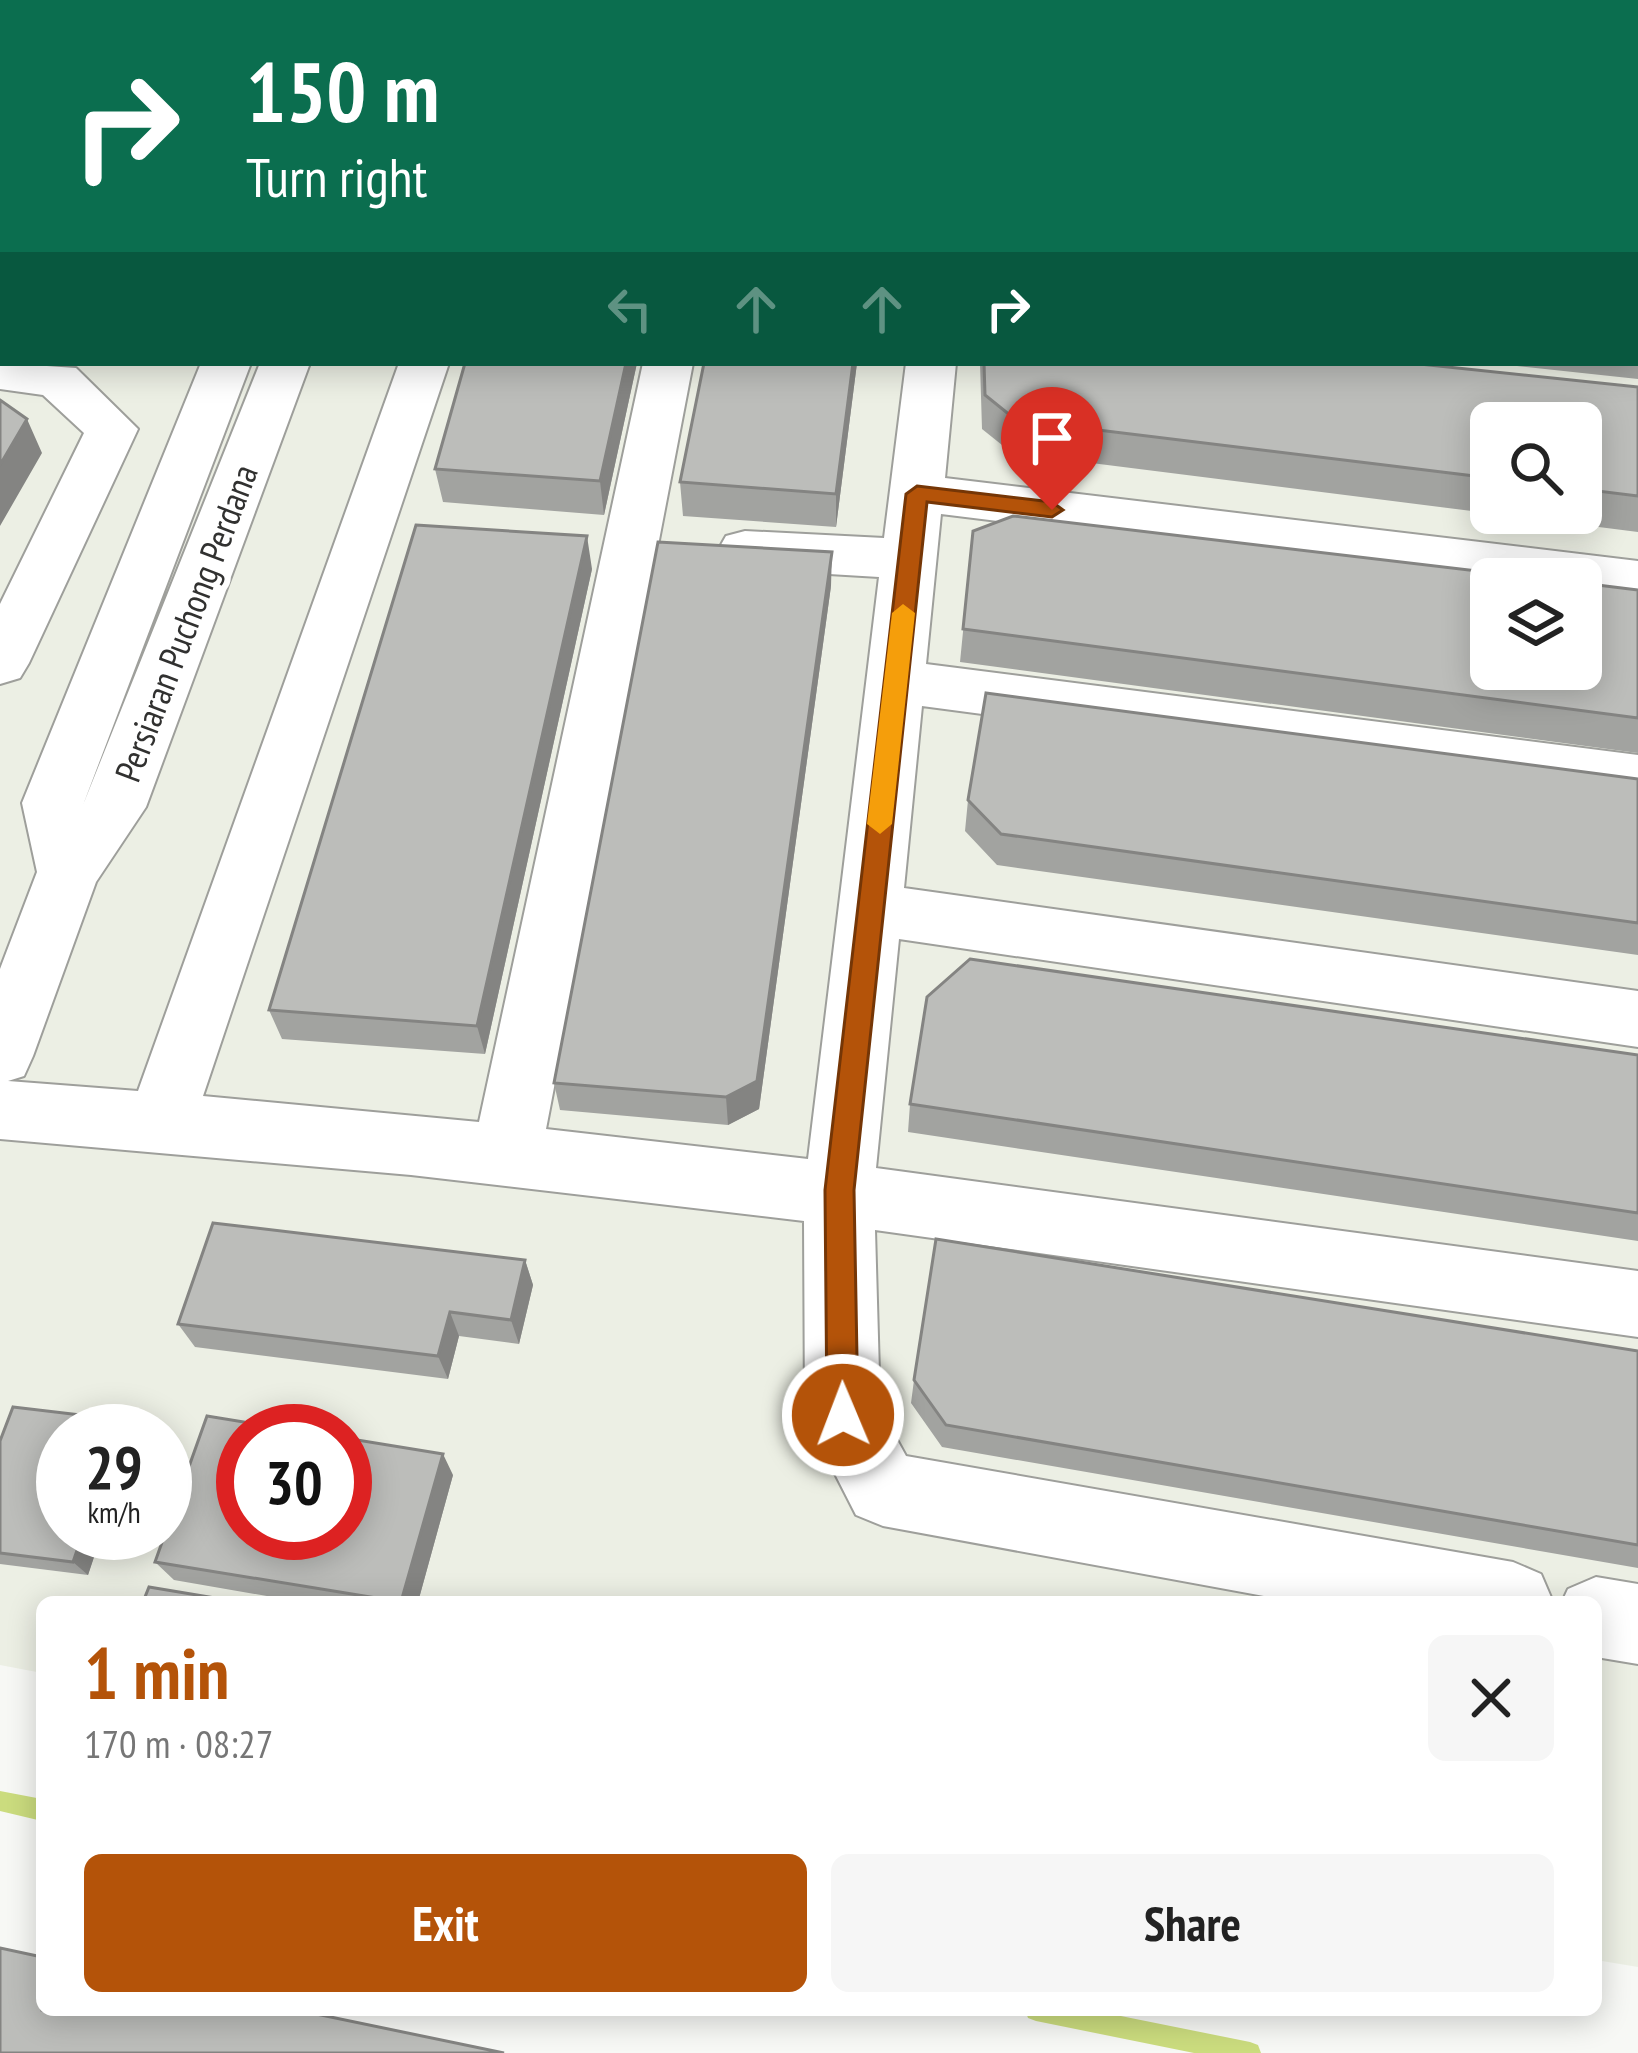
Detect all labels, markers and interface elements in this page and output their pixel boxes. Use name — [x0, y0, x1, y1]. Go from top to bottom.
text: 150 m — [246, 36, 439, 145]
icon: right — [48, 48, 204, 204]
text: Turn right — [246, 142, 427, 212]
icon: left — [597, 276, 663, 342]
icon: ahead — [723, 276, 789, 342]
icon: ahead — [849, 276, 915, 342]
icon: right — [975, 276, 1041, 342]
pin — [1001, 387, 1103, 510]
map controls — [1470, 402, 1602, 690]
button: search — [1470, 402, 1602, 534]
icon: arrive — [1019, 405, 1085, 471]
street label: Persiaran Puchong Perdana — [103, 457, 268, 788]
button: layers — [1470, 558, 1602, 690]
position arrow — [780, 1352, 906, 1478]
speed limit sign: 30 — [216, 1404, 372, 1560]
text: 29 — [85, 1428, 143, 1506]
text: km/h — [87, 1492, 141, 1531]
text: 1 min — [84, 1626, 229, 1719]
button: close — [1428, 1635, 1554, 1761]
text: 170 m · 08:27 — [84, 1718, 273, 1769]
button: Exit — [84, 1854, 807, 1992]
button: Share — [831, 1854, 1554, 1992]

